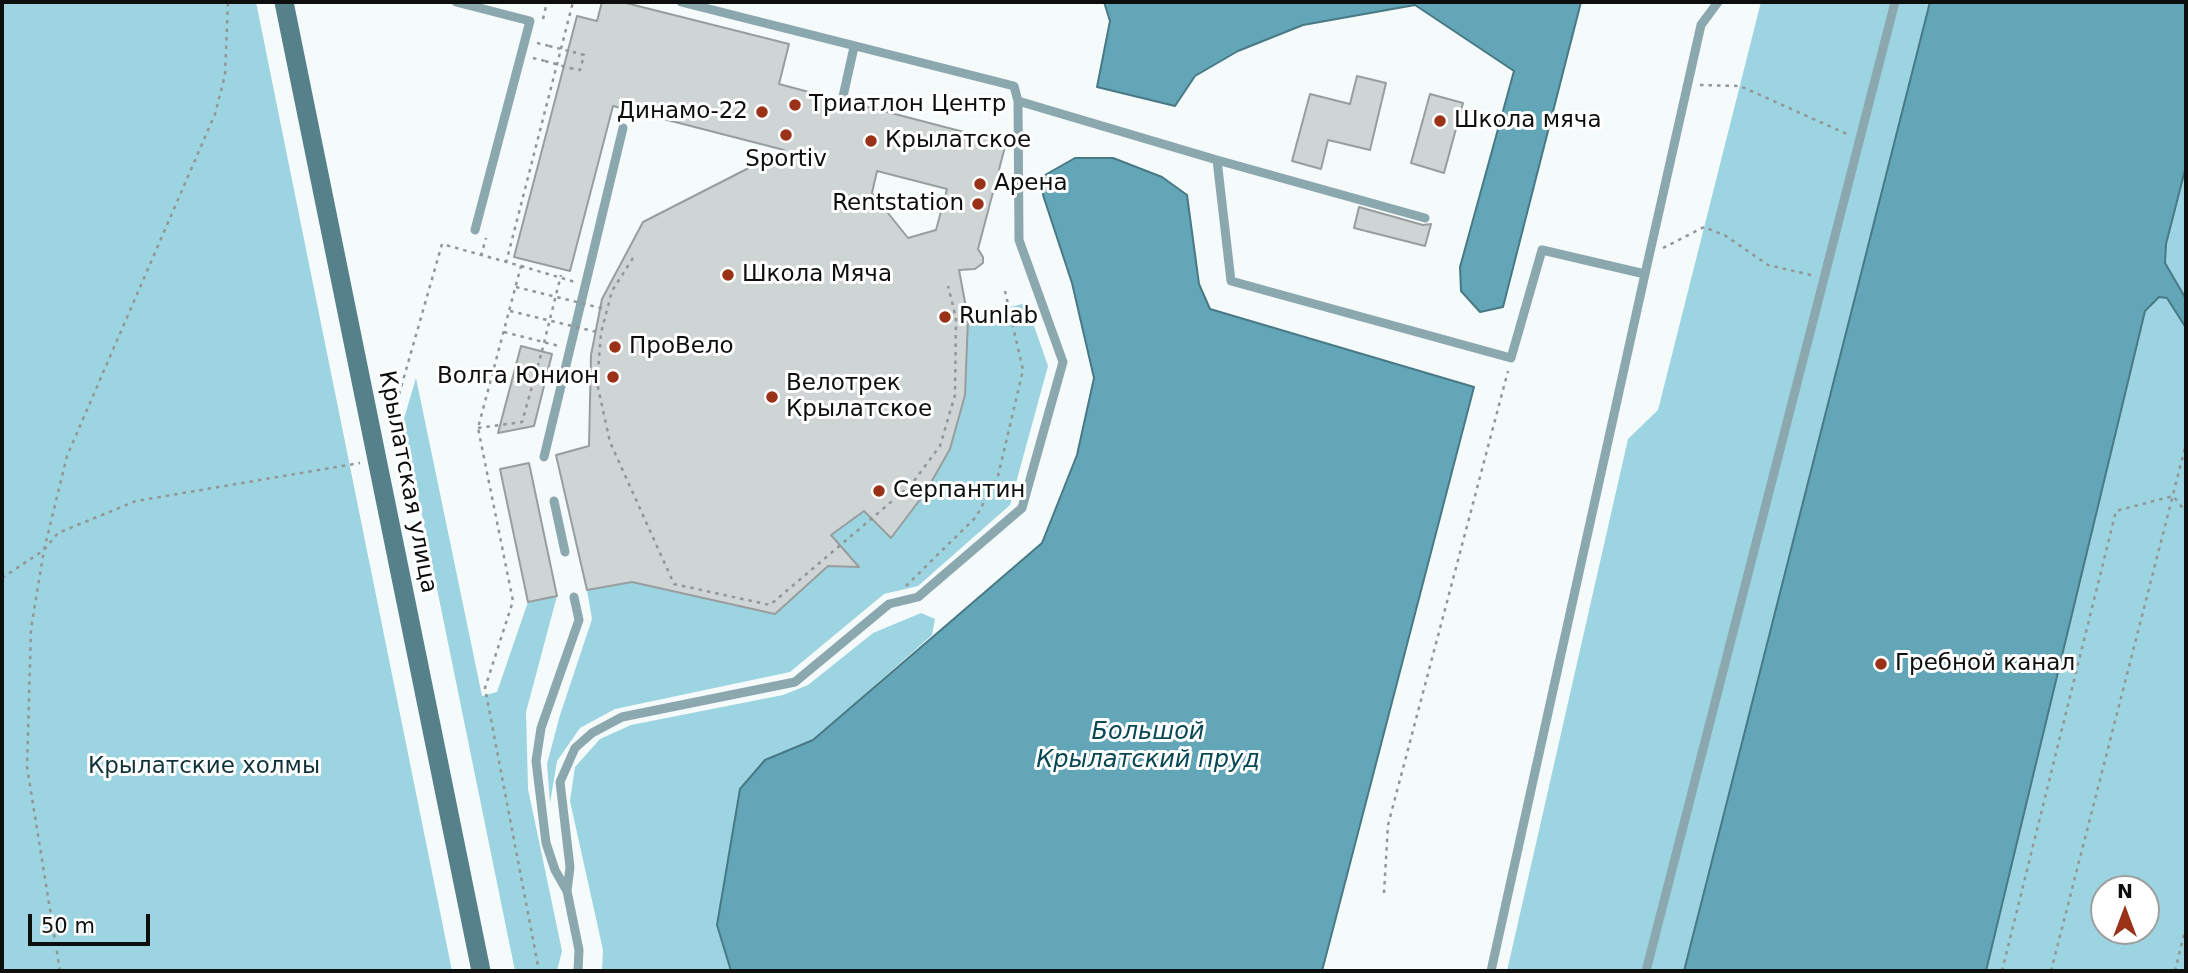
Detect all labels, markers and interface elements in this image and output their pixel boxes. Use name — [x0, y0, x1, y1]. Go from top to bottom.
place label: Триатлон Центр — [809, 91, 1006, 119]
marker: Триатлон Центр — [787, 97, 803, 113]
place label: Динамо-22 — [617, 98, 748, 126]
marker: Динамо-22 — [754, 104, 770, 120]
place label: Школа мяча — [1454, 107, 1602, 135]
marker: Школа мяча — [1432, 113, 1448, 129]
marker: Sportiv — [778, 127, 794, 143]
place label: Крылатское — [885, 127, 1031, 155]
marker: Крылатское — [863, 133, 879, 149]
place label: Sportiv — [745, 146, 827, 174]
place label: Арена — [994, 170, 1068, 198]
marker: Арена — [972, 176, 988, 192]
place label: Rentstation — [832, 190, 964, 218]
marker: Rentstation — [970, 196, 986, 212]
place label: Школа Мяча — [742, 261, 892, 289]
marker: Школа Мяча — [720, 267, 736, 283]
place label: Runlab — [959, 303, 1038, 331]
marker: Runlab — [937, 309, 953, 325]
place label: ПроВело — [629, 333, 734, 361]
marker: ПроВело — [607, 339, 623, 355]
place label: Волга Юнион — [437, 363, 599, 391]
street label: Крылатская улица — [372, 368, 442, 596]
marker: Волга Юнион — [605, 369, 621, 385]
place label: Велотрек Крылатское — [786, 370, 932, 424]
marker: Велотрек Крылатское — [764, 389, 780, 405]
place label: Серпантин — [893, 477, 1025, 505]
marker: Серпантин — [871, 483, 887, 499]
place label: Гребной канал — [1895, 650, 2075, 678]
marker: Гребной канал — [1873, 656, 1889, 672]
water label: Большой Крылатский пруд — [1036, 719, 1260, 775]
park label: Крылатские холмы — [88, 753, 320, 781]
north arrow — [2090, 875, 2160, 945]
text: N — [2117, 880, 2133, 902]
scale bar — [32, 900, 154, 944]
text: 50 m — [41, 914, 95, 938]

